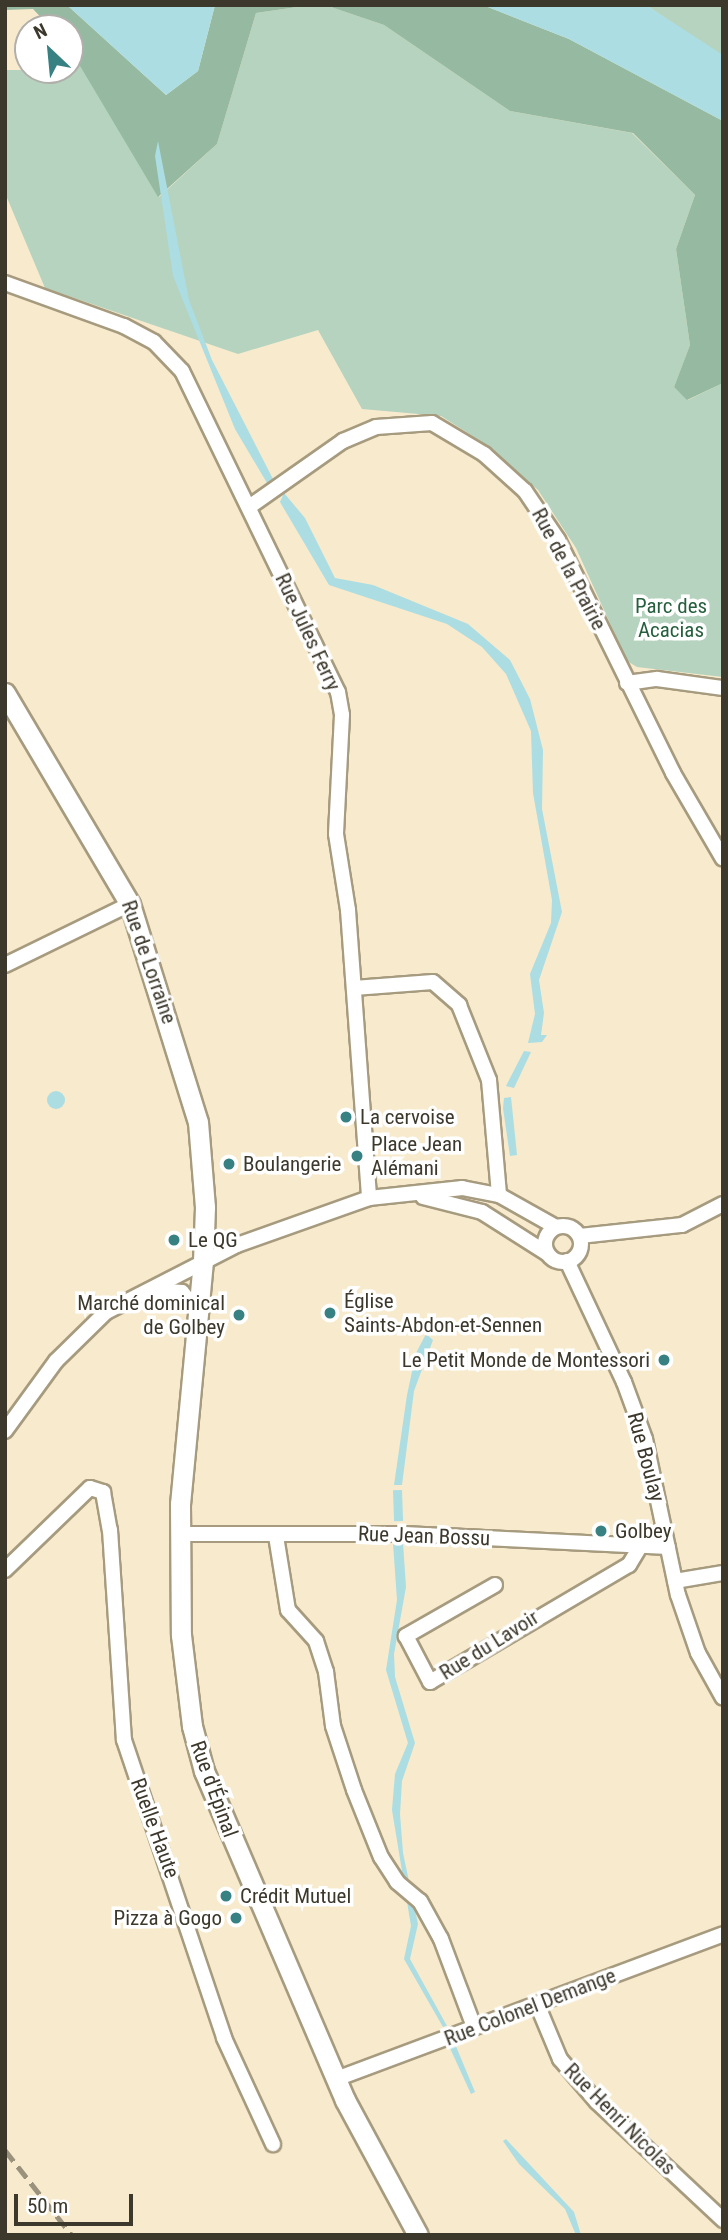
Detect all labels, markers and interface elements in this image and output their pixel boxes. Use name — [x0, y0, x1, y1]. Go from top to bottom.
north arrow — [14, 14, 84, 84]
text: N — [30, 19, 51, 44]
street label: Rue de la Prairie — [526, 504, 612, 634]
street label: Rue Jules Ferry — [270, 569, 346, 695]
park label: Parc des Acacias — [635, 593, 707, 643]
street label: Rue de Lorraine — [116, 897, 182, 1027]
place label: La cervoise — [360, 1104, 455, 1130]
marker: La cervoise — [338, 1109, 354, 1125]
place label: Place Jean Alémani — [371, 1131, 462, 1181]
marker: Place Jean Alémani — [349, 1148, 365, 1164]
place label: Boulangerie — [243, 1151, 341, 1177]
marker: Boulangerie — [221, 1156, 237, 1172]
place label: Le QG — [188, 1227, 238, 1253]
marker: Le QG — [166, 1232, 182, 1248]
place label: Église Saints-Abdon-et-Sennen — [344, 1288, 542, 1338]
place label: Marché dominical de Golbey — [77, 1290, 225, 1340]
marker: Église Saints-Abdon-et-Sennen — [322, 1305, 338, 1321]
marker: Marché dominical de Golbey — [231, 1307, 247, 1323]
place label: Le Petit Monde de Montessori — [402, 1347, 650, 1373]
marker: Le Petit Monde de Montessori — [656, 1352, 672, 1368]
street label: Rue Boulay — [622, 1410, 670, 1504]
place label: Golbey — [615, 1518, 672, 1544]
street label: Rue Jean Bossu — [357, 1521, 491, 1551]
marker: Golbey — [593, 1523, 609, 1539]
street label: Rue du Lavoir — [435, 1605, 543, 1685]
street label: Rue d'Épinal — [185, 1737, 243, 1841]
street label: Ruelle Haute — [125, 1774, 185, 1882]
place label: Crédit Mutuel — [240, 1883, 351, 1909]
marker: Crédit Mutuel — [218, 1888, 234, 1904]
place label: Pizza à Gogo — [114, 1905, 222, 1931]
marker: Pizza à Gogo — [228, 1910, 244, 1926]
street label: Rue Colonel Demange — [441, 1963, 619, 2051]
street label: Rue Henri Nicolas — [559, 2058, 681, 2180]
scale bar — [18, 2180, 136, 2224]
text: 50 m — [27, 2194, 68, 2218]

